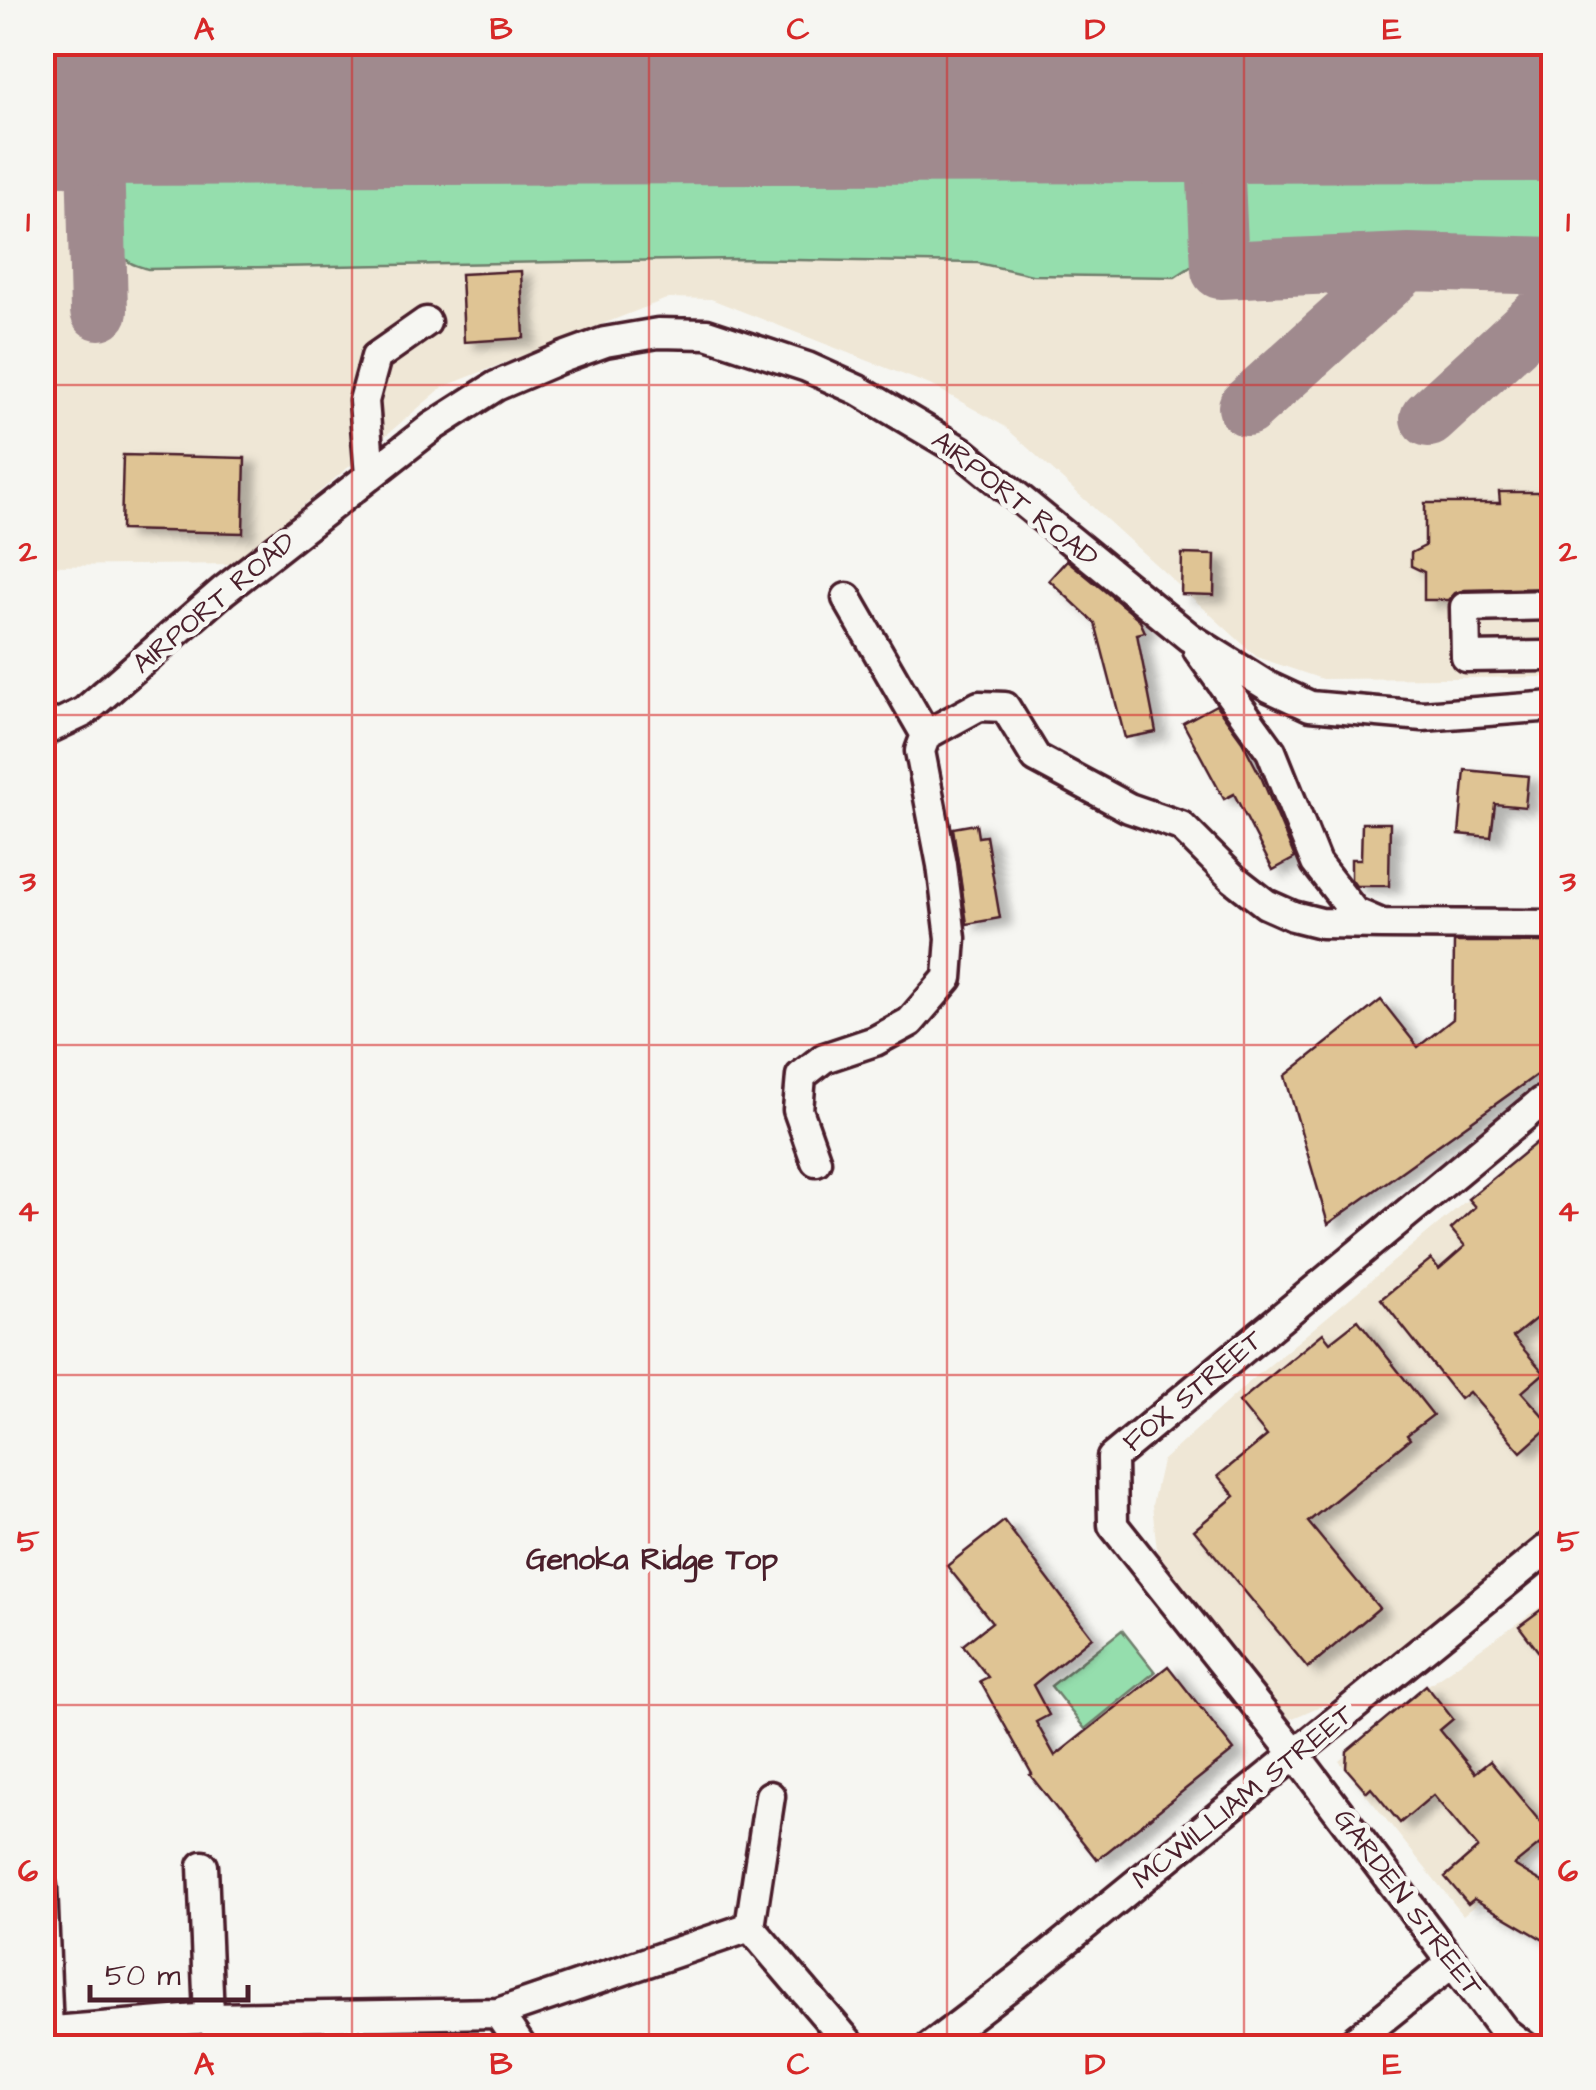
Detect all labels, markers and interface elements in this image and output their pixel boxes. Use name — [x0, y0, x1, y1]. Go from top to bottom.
text: A — [194, 7, 215, 52]
text: B — [490, 7, 513, 52]
text: C — [787, 7, 810, 52]
text: D — [1085, 7, 1106, 52]
text: E — [1383, 7, 1402, 52]
text: 1 — [26, 199, 30, 244]
text: 1 — [1566, 199, 1570, 244]
street label: AIRPORT ROAD — [923, 421, 1107, 577]
street label: AIRPORT ROAD — [124, 523, 304, 683]
text: 2 — [18, 529, 38, 574]
text: 2 — [1558, 529, 1578, 574]
text: 3 — [19, 859, 37, 904]
text: 3 — [1559, 859, 1577, 904]
text: 4 — [17, 1189, 39, 1234]
text: 4 — [1557, 1189, 1579, 1234]
street label: FOX STREET — [1115, 1320, 1272, 1461]
text: 5 — [17, 1519, 40, 1564]
text: 5 — [1557, 1519, 1580, 1564]
district label: Genoka Ridge Top — [526, 1539, 778, 1583]
street label: MCWILLIAM STREET — [1124, 1695, 1363, 1899]
street label: GARDEN STREET — [1324, 1801, 1492, 2006]
text: 6 — [18, 1849, 38, 1894]
text: 6 — [1558, 1849, 1578, 1894]
scale bar — [90, 1940, 248, 2002]
text: 50 m — [105, 1955, 181, 1997]
text: A — [194, 2042, 215, 2087]
text: B — [490, 2042, 513, 2087]
text: C — [787, 2042, 810, 2087]
text: D — [1085, 2042, 1106, 2087]
text: E — [1383, 2042, 1402, 2087]

